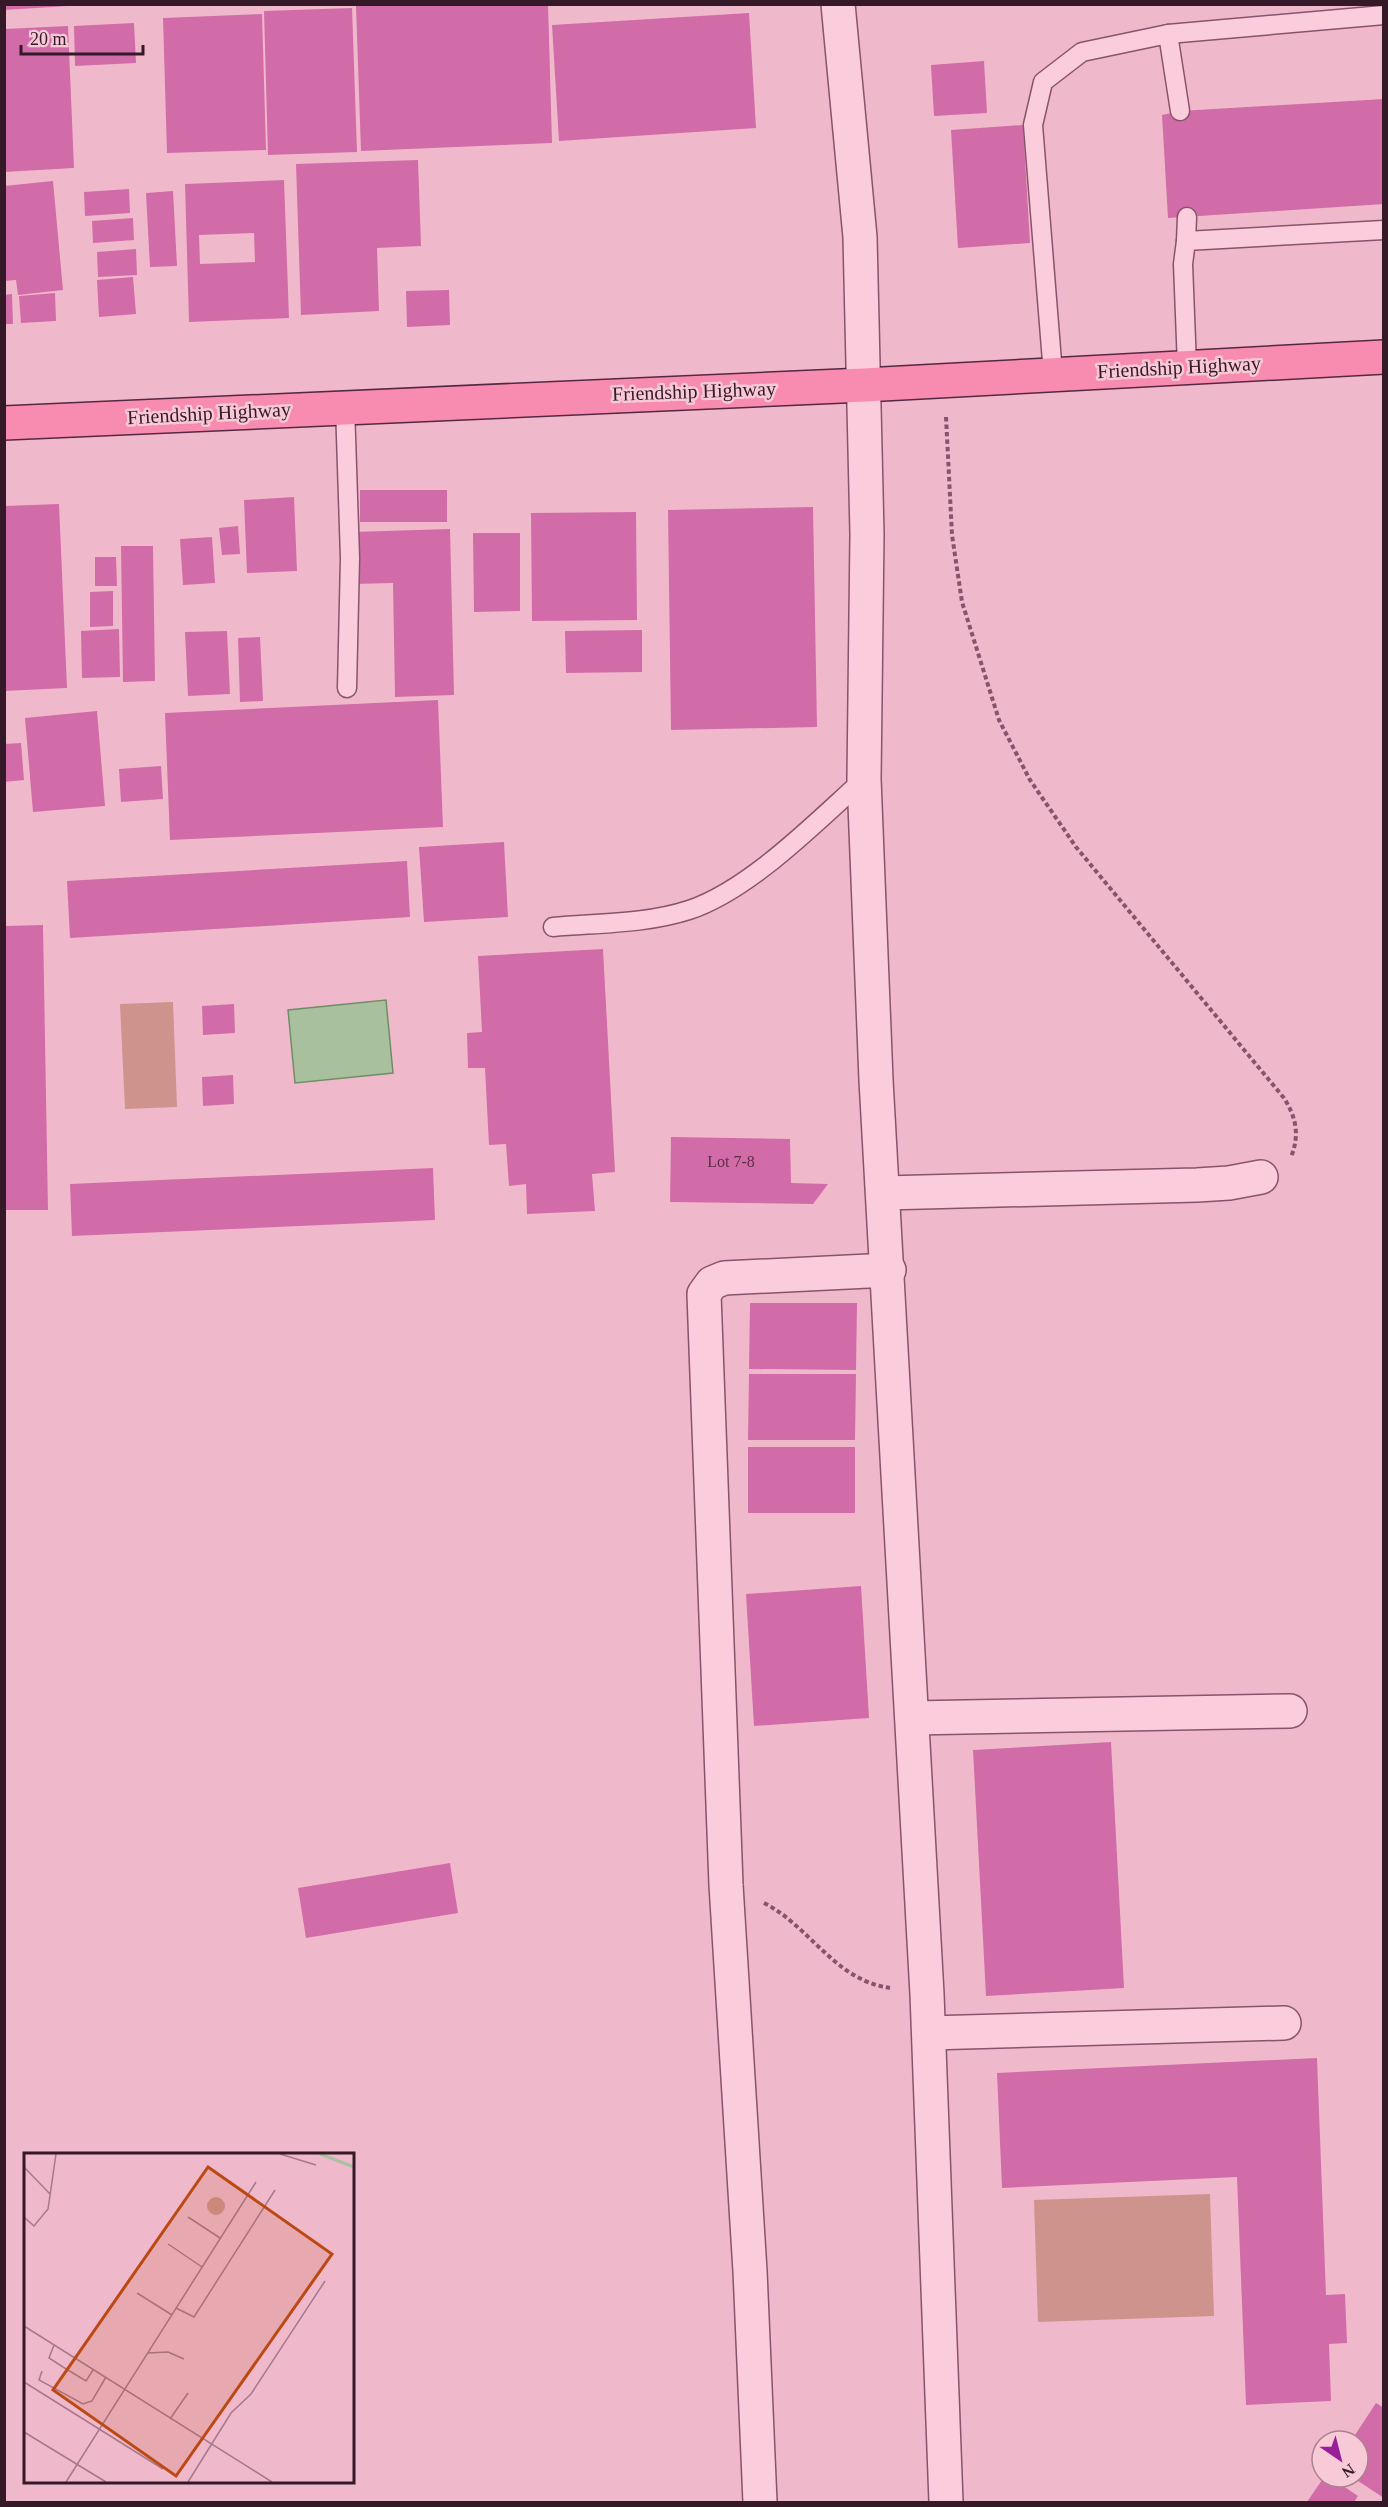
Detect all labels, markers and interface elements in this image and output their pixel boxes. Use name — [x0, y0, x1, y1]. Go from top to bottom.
scale bar — [21, 18, 142, 56]
text: 20 m — [30, 29, 67, 49]
street label: Friendship Highway — [1097, 352, 1261, 383]
street label: Friendship Highway — [612, 377, 776, 406]
street label: Friendship Highway — [127, 398, 291, 429]
house number: Lot 7-8 — [707, 1153, 755, 1170]
inset map — [24, 2153, 354, 2483]
north arrow — [1310, 2429, 1370, 2489]
text: N — [1338, 2461, 1358, 2481]

